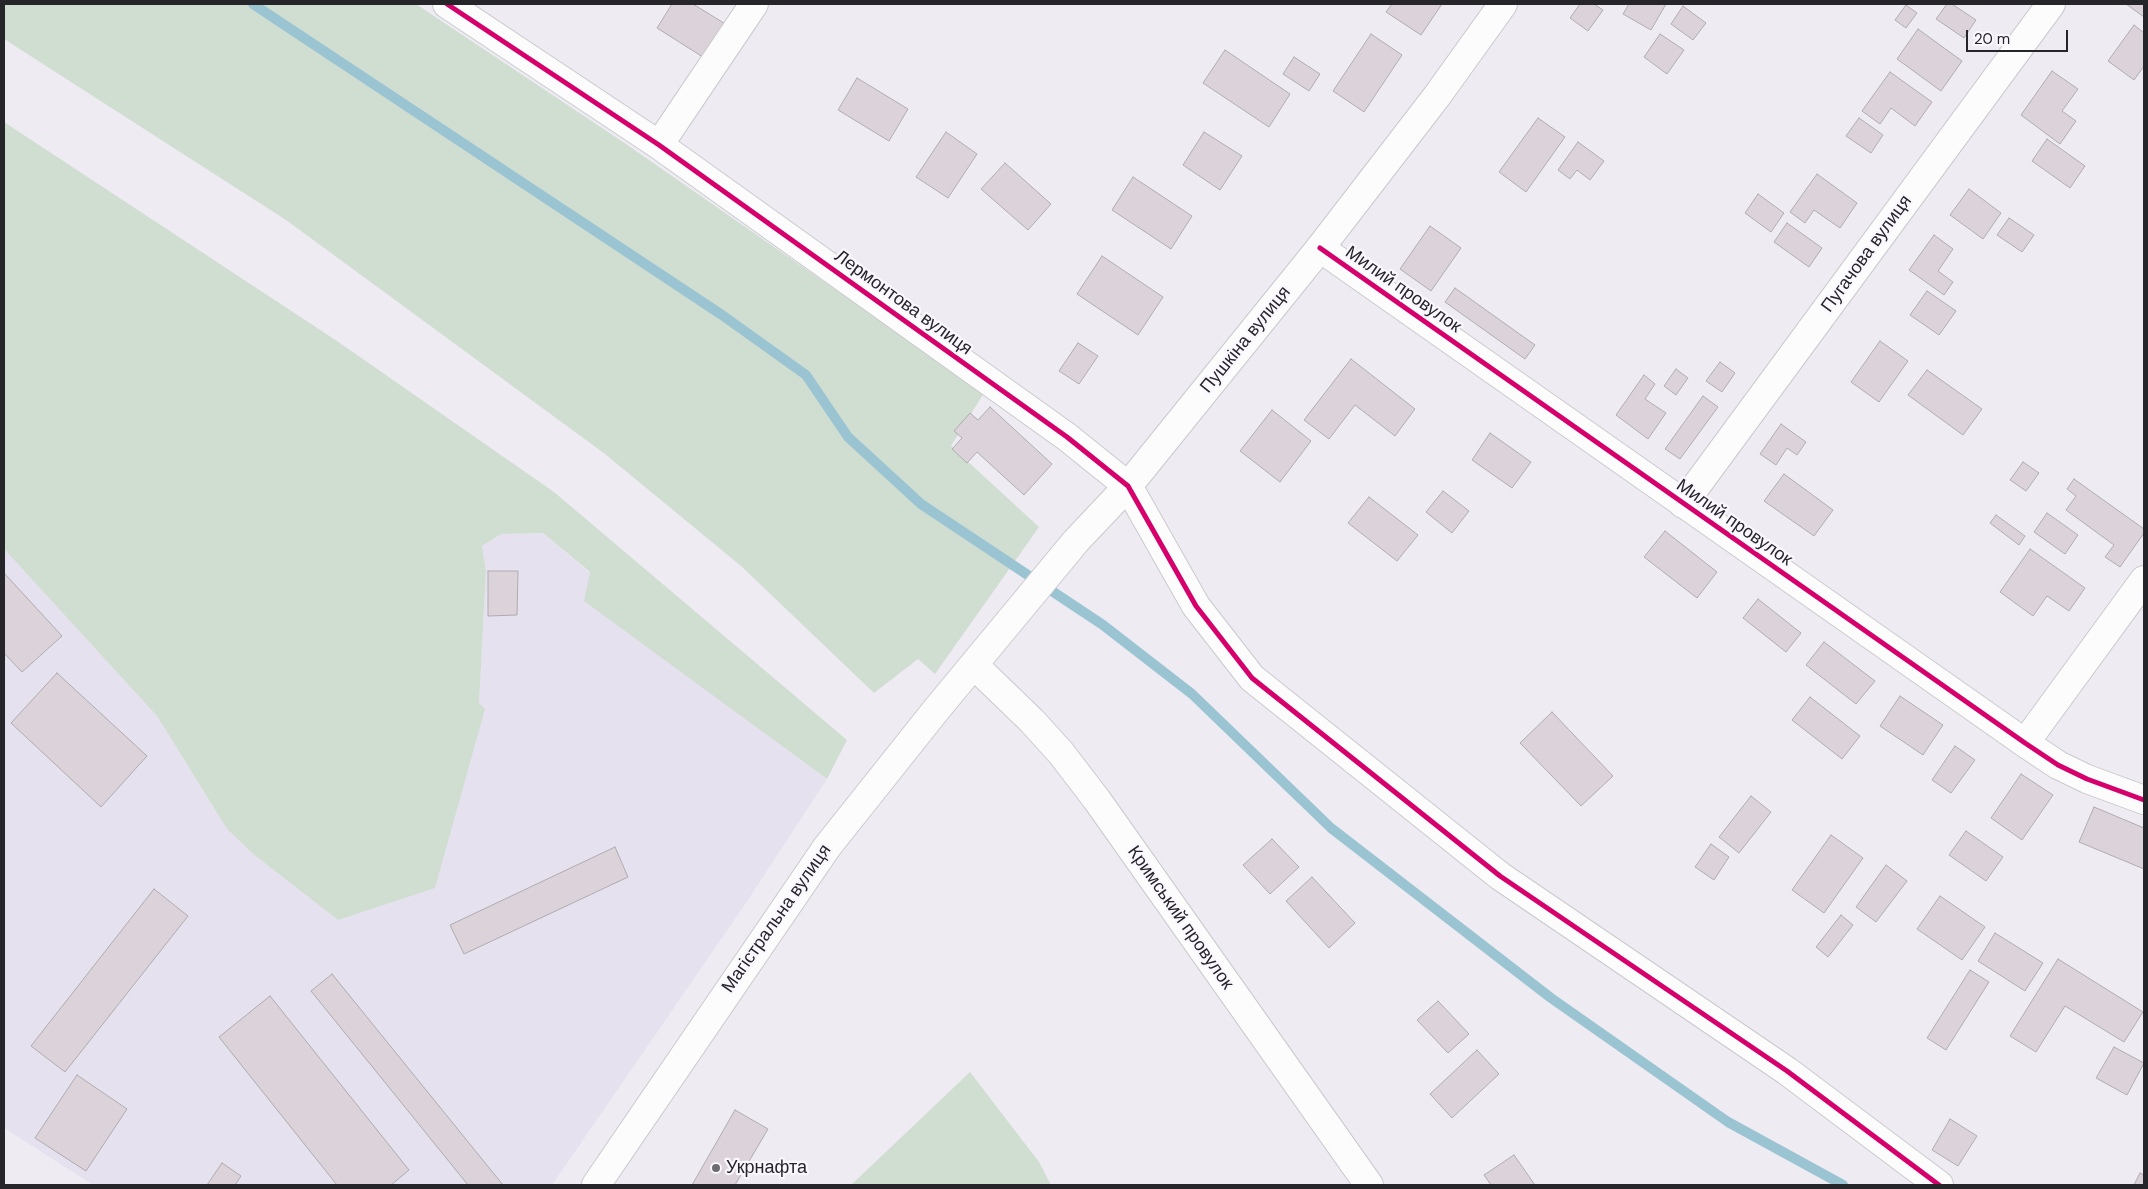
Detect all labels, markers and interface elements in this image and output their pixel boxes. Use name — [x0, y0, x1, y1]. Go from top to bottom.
scale bar — [1968, 20, 2070, 52]
text: 20 m — [1974, 29, 2010, 49]
street label: Пугачова вулиця — [1817, 191, 1917, 317]
street label: Милий провулок — [1341, 242, 1465, 338]
street label: Лермонтова вулиця — [830, 246, 976, 360]
street label: Пушкіна вулиця — [1196, 282, 1296, 398]
street label: Милий провулок — [1672, 475, 1796, 571]
street label: Магістральна вулиця — [718, 841, 836, 997]
street label: Кримський провулок — [1122, 842, 1238, 994]
place label: Укрнафта — [726, 1157, 807, 1179]
marker: Укрнафта — [710, 1162, 722, 1174]

